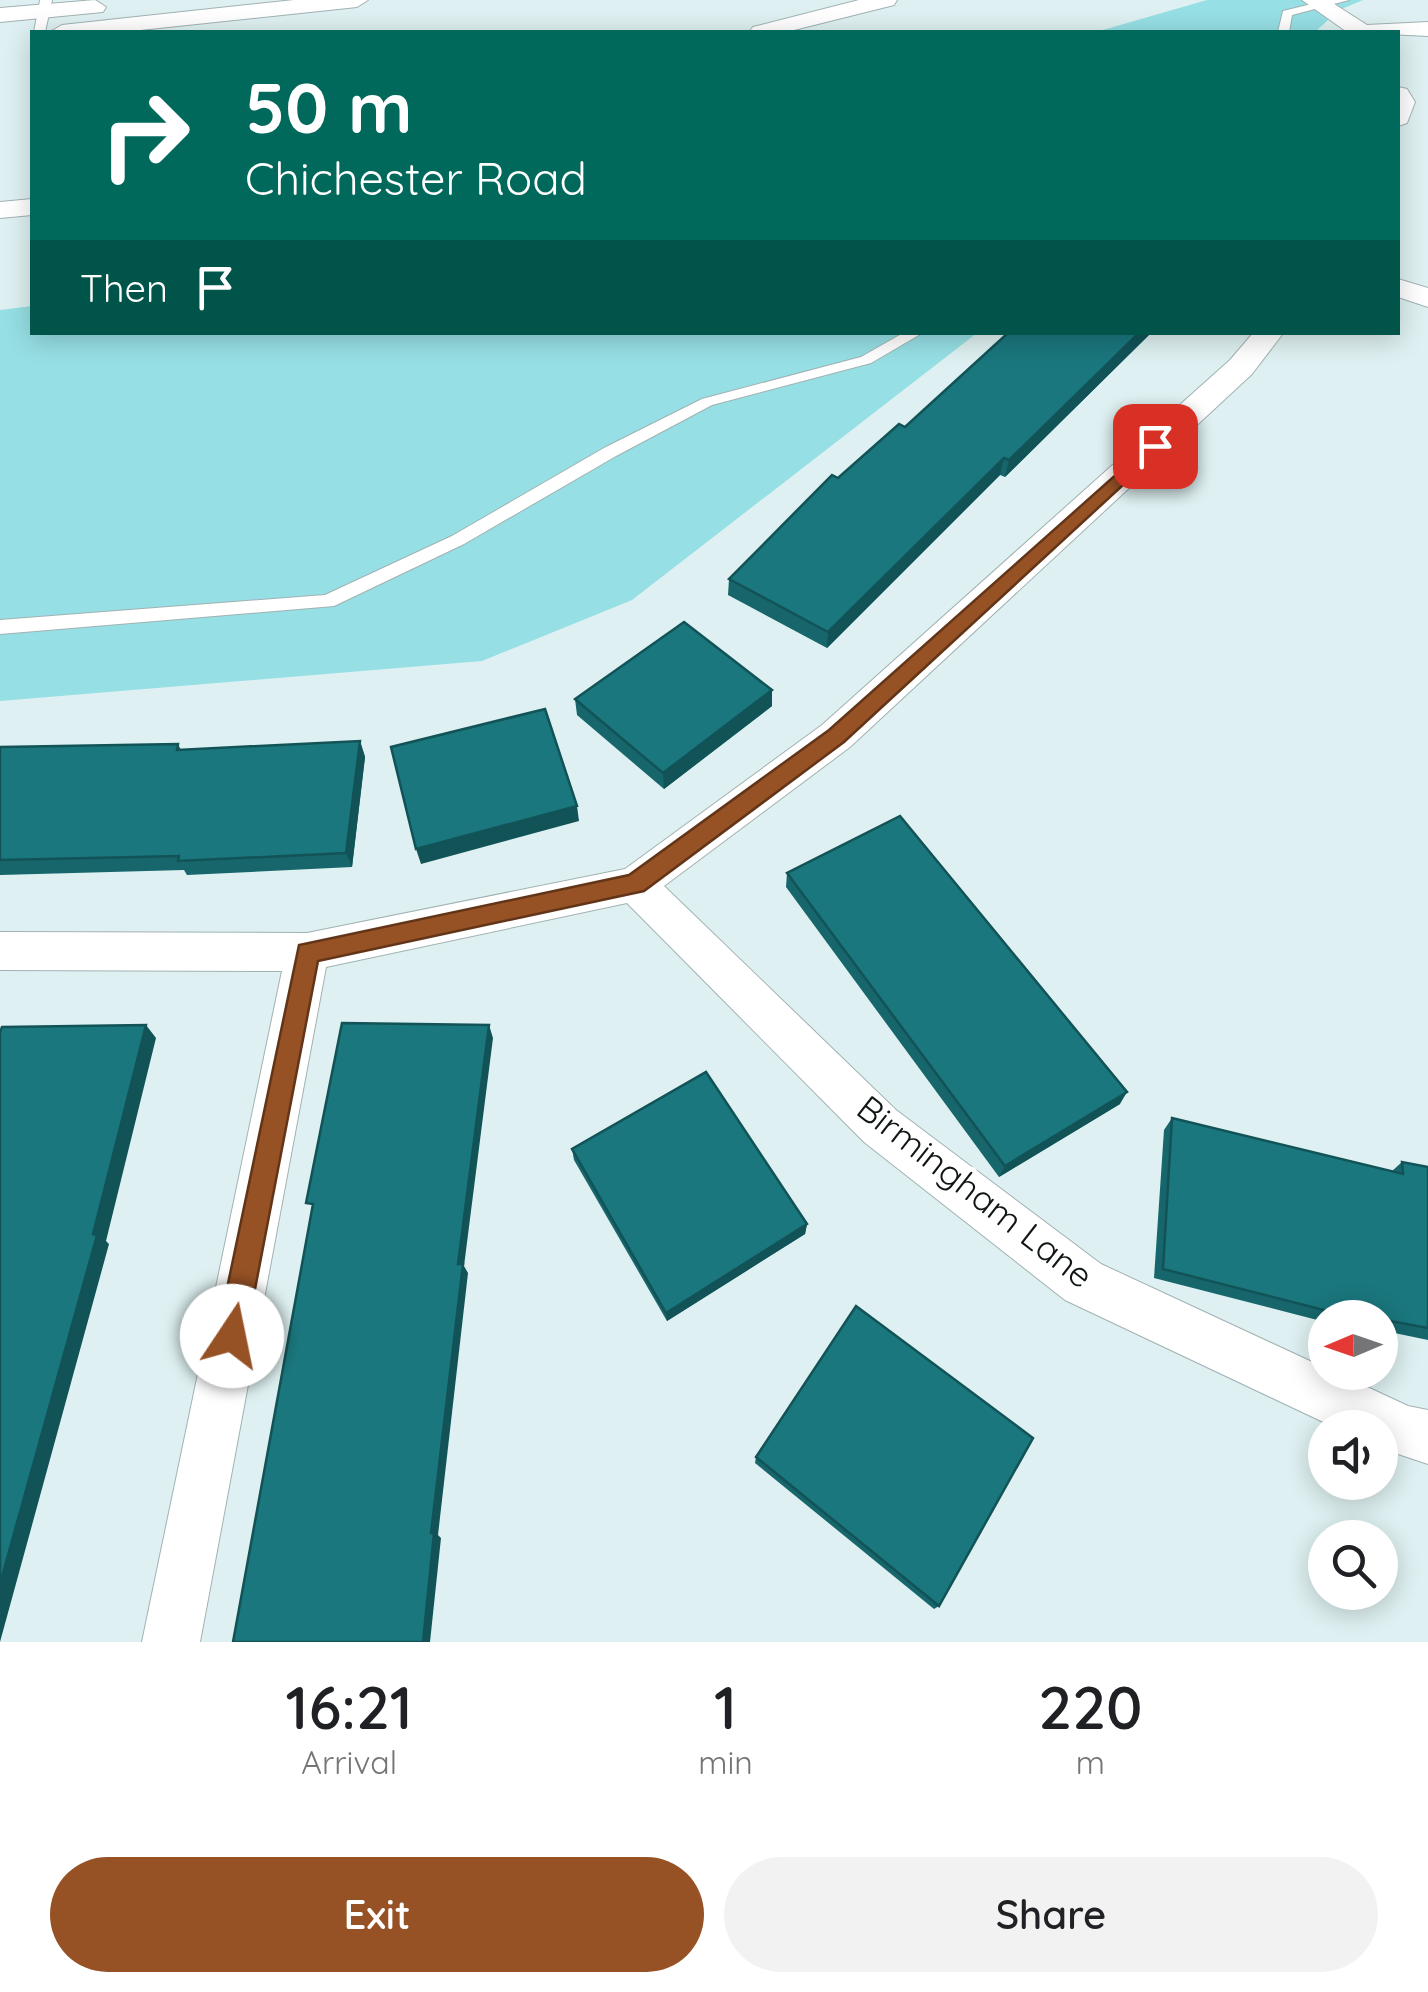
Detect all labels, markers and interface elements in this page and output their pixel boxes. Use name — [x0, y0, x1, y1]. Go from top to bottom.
text: 50 m — [245, 63, 412, 151]
icon: right — [80, 70, 210, 200]
text: Chichester Road — [245, 150, 587, 206]
icon: arrive — [188, 260, 243, 315]
text: Then — [80, 264, 168, 312]
pin — [1113, 404, 1198, 489]
icon: arrive — [1128, 419, 1183, 474]
street label: Birmingham Lane — [849, 1085, 1102, 1297]
position arrow — [180, 1284, 284, 1388]
north arrow — [1308, 1300, 1398, 1390]
map controls — [1308, 1300, 1398, 1610]
button: sound — [1308, 1410, 1398, 1500]
button: search — [1308, 1520, 1398, 1610]
text: 16:21 — [285, 1669, 413, 1744]
text: 1 — [714, 1669, 737, 1744]
text: 220 — [1038, 1669, 1142, 1744]
text: Arrival — [301, 1742, 397, 1782]
text: min — [698, 1742, 753, 1782]
text: m — [1076, 1742, 1105, 1782]
button: Exit — [50, 1857, 704, 1972]
button: Share — [724, 1857, 1378, 1972]

